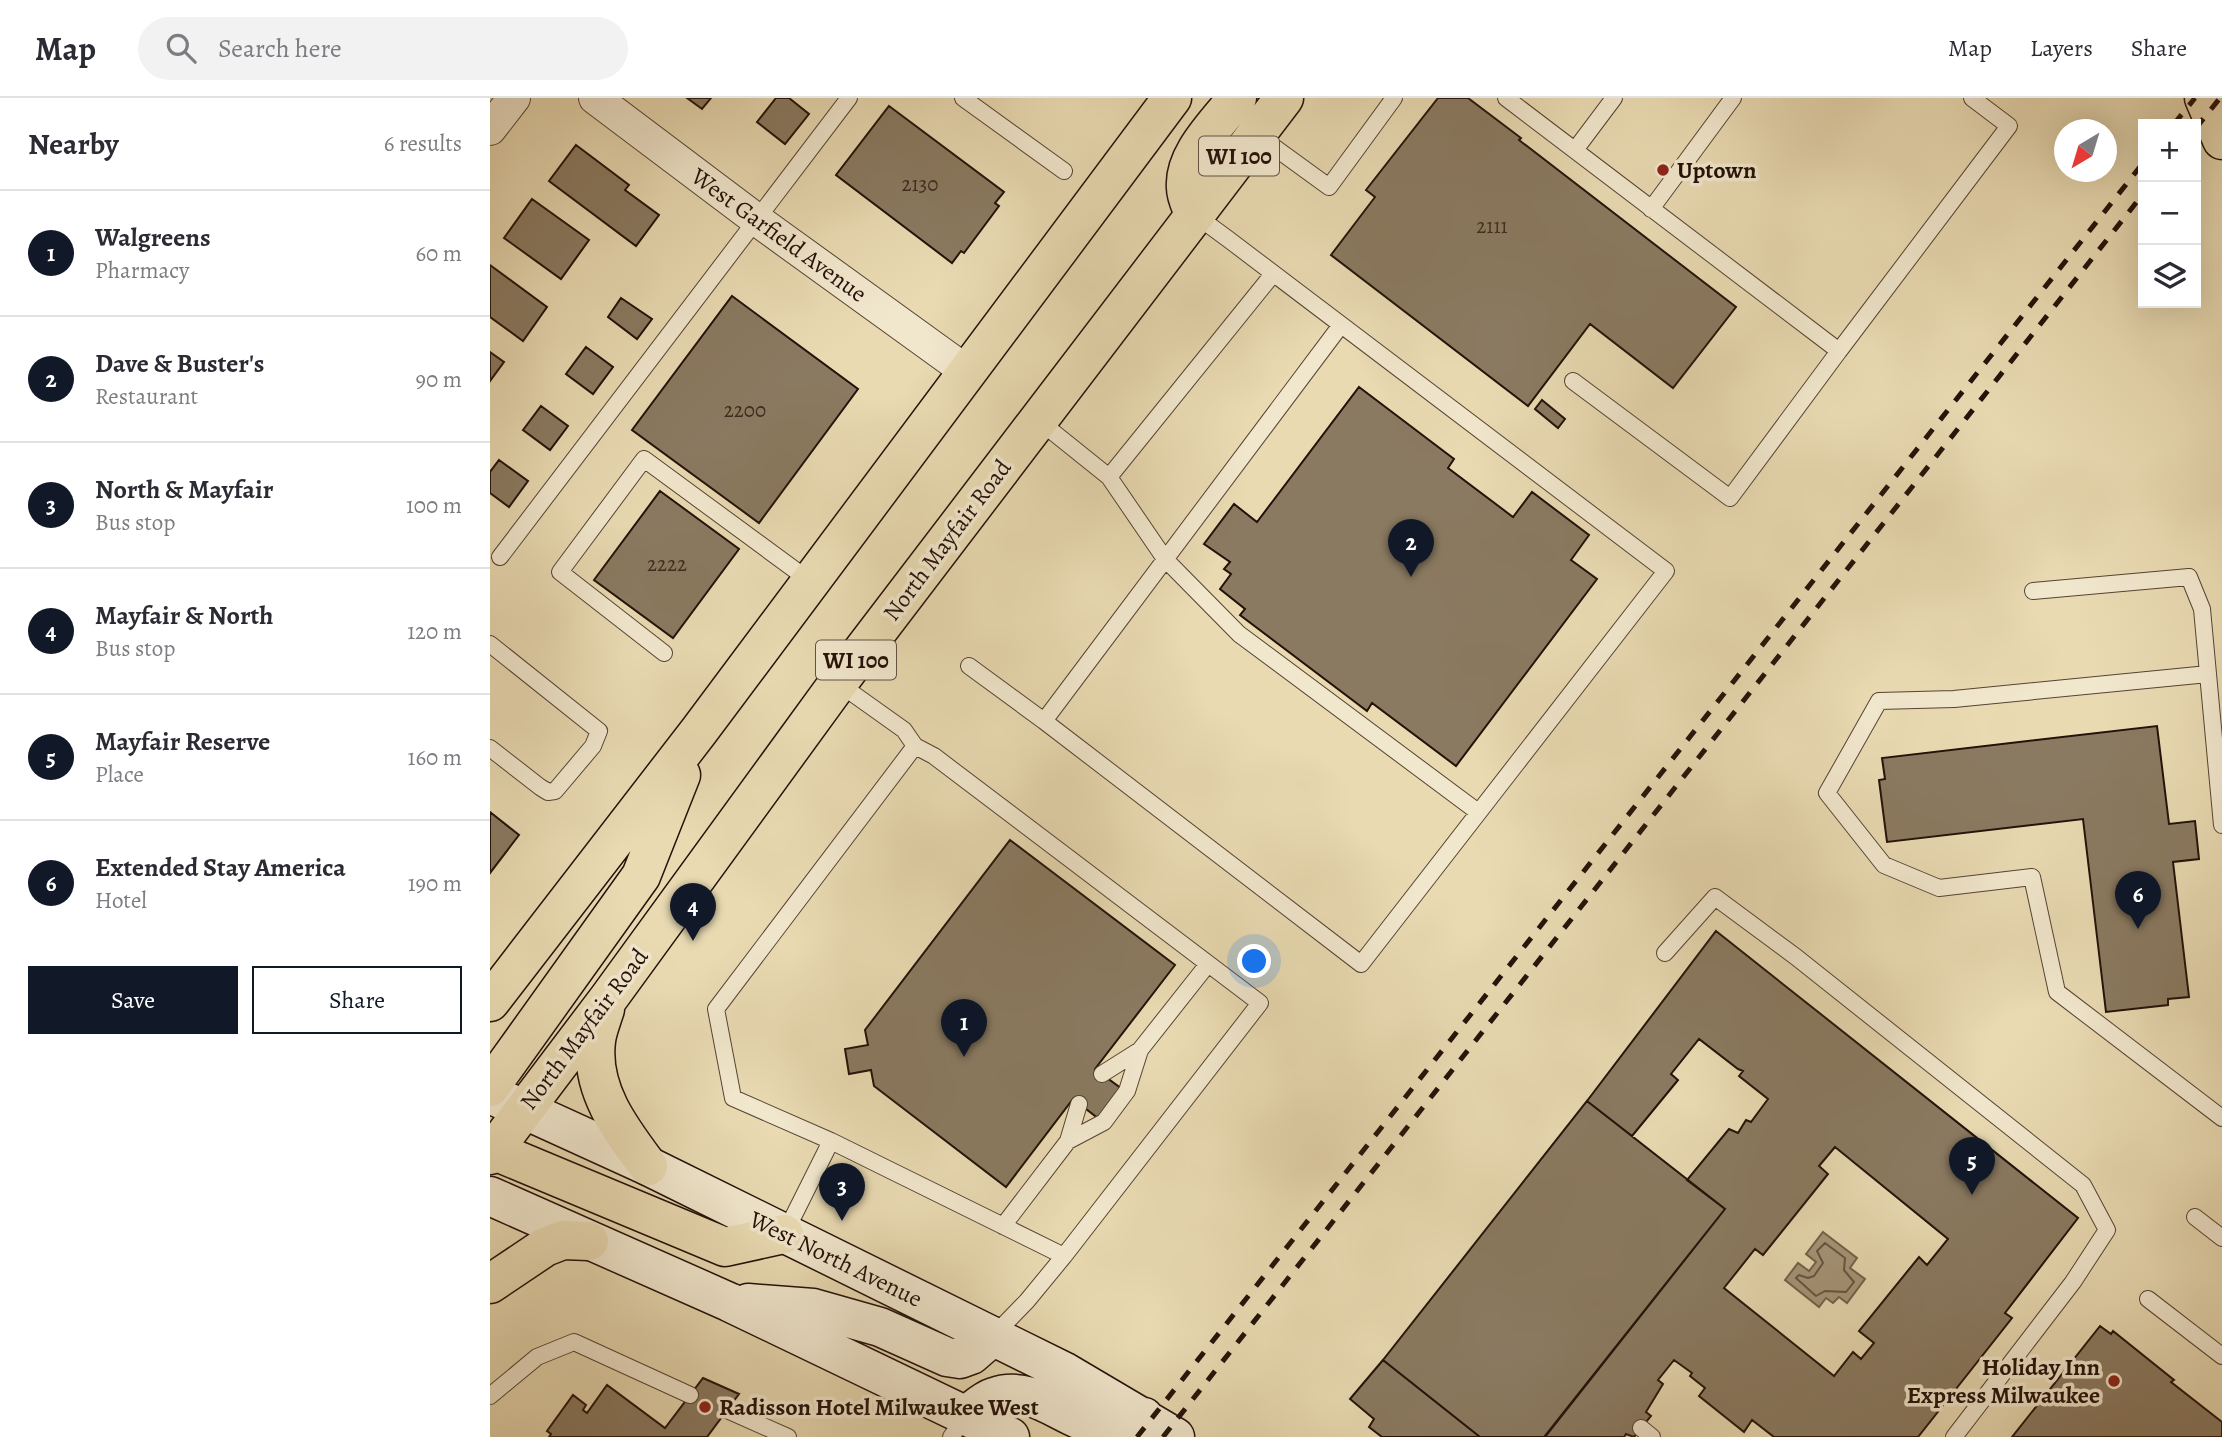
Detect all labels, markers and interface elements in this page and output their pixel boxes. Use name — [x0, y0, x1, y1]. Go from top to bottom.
search box — [138, 17, 628, 80]
text: Map — [35, 26, 96, 71]
icon: search — [162, 29, 200, 67]
text: Search here — [218, 31, 342, 66]
text: Map — [1948, 32, 1992, 64]
text: Layers — [2030, 32, 2093, 64]
text: Share — [2131, 32, 2187, 64]
north arrow — [2054, 119, 2117, 182]
map controls — [2138, 119, 2201, 308]
button: + — [2138, 119, 2201, 182]
text: Nearby — [28, 124, 119, 164]
text: 6 results — [384, 128, 462, 159]
road number: WI 100 — [1199, 137, 1279, 176]
place label: Uptown — [1677, 154, 1757, 186]
street label: West Garfield Avenue — [684, 160, 873, 310]
marker: Uptown — [1655, 162, 1671, 178]
house number: 2130 — [901, 170, 939, 198]
button: − — [2138, 182, 2201, 245]
house number: 2111 — [1476, 212, 1508, 240]
text: Walgreens — [95, 220, 211, 255]
text: 1 — [47, 238, 55, 269]
text: 60 m — [415, 238, 462, 269]
button: layers — [2138, 245, 2201, 308]
text: Pharmacy — [95, 255, 189, 286]
text: Dave & Buster's — [95, 346, 264, 381]
text: 2 — [45, 364, 57, 395]
text: 90 m — [416, 364, 462, 395]
text: Restaurant — [95, 381, 198, 412]
house number: 2200 — [724, 396, 766, 424]
street label: North Mayfair Road — [876, 453, 1018, 627]
text: North & Mayfair — [95, 472, 273, 507]
text: 3 — [46, 490, 56, 521]
text: 100 m — [406, 490, 462, 521]
text: Bus stop — [95, 507, 175, 538]
pin: 2 — [1388, 519, 1434, 577]
house number: 2222 — [647, 550, 687, 578]
text: Mayfair & North — [95, 598, 273, 633]
text: 4 — [46, 616, 56, 647]
text: 120 m — [407, 616, 462, 647]
text: Bus stop — [95, 633, 175, 664]
road number: WI 100 — [816, 640, 896, 680]
text: Mayfair Reserve — [95, 724, 270, 759]
text: 5 — [46, 742, 56, 773]
text: 160 m — [408, 742, 462, 773]
text: Place — [95, 759, 144, 790]
text: Extended Stay America — [95, 850, 346, 885]
text: 6 — [46, 868, 56, 899]
text: 190 m — [408, 868, 462, 899]
pin: 6 — [2115, 871, 2161, 929]
pin: 4 — [670, 883, 716, 941]
text: Hotel — [95, 885, 147, 916]
street label: North Mayfair Road — [513, 942, 655, 1116]
your location — [1237, 944, 1271, 978]
button: Save — [28, 966, 238, 1034]
button: Share — [252, 966, 462, 1034]
pin: 1 — [941, 999, 987, 1057]
pin: 5 — [1949, 1137, 1995, 1195]
pin: 3 — [819, 1163, 865, 1221]
street label: West North Avenue — [743, 1203, 928, 1315]
place label: Holiday Inn Express Milwaukee — [1907, 1351, 2100, 1411]
marker: Holiday Inn Express Milwaukee — [2106, 1373, 2122, 1389]
place label: Radisson Hotel Milwaukee West — [719, 1391, 1039, 1423]
marker: Radisson Hotel Milwaukee West — [697, 1399, 713, 1415]

